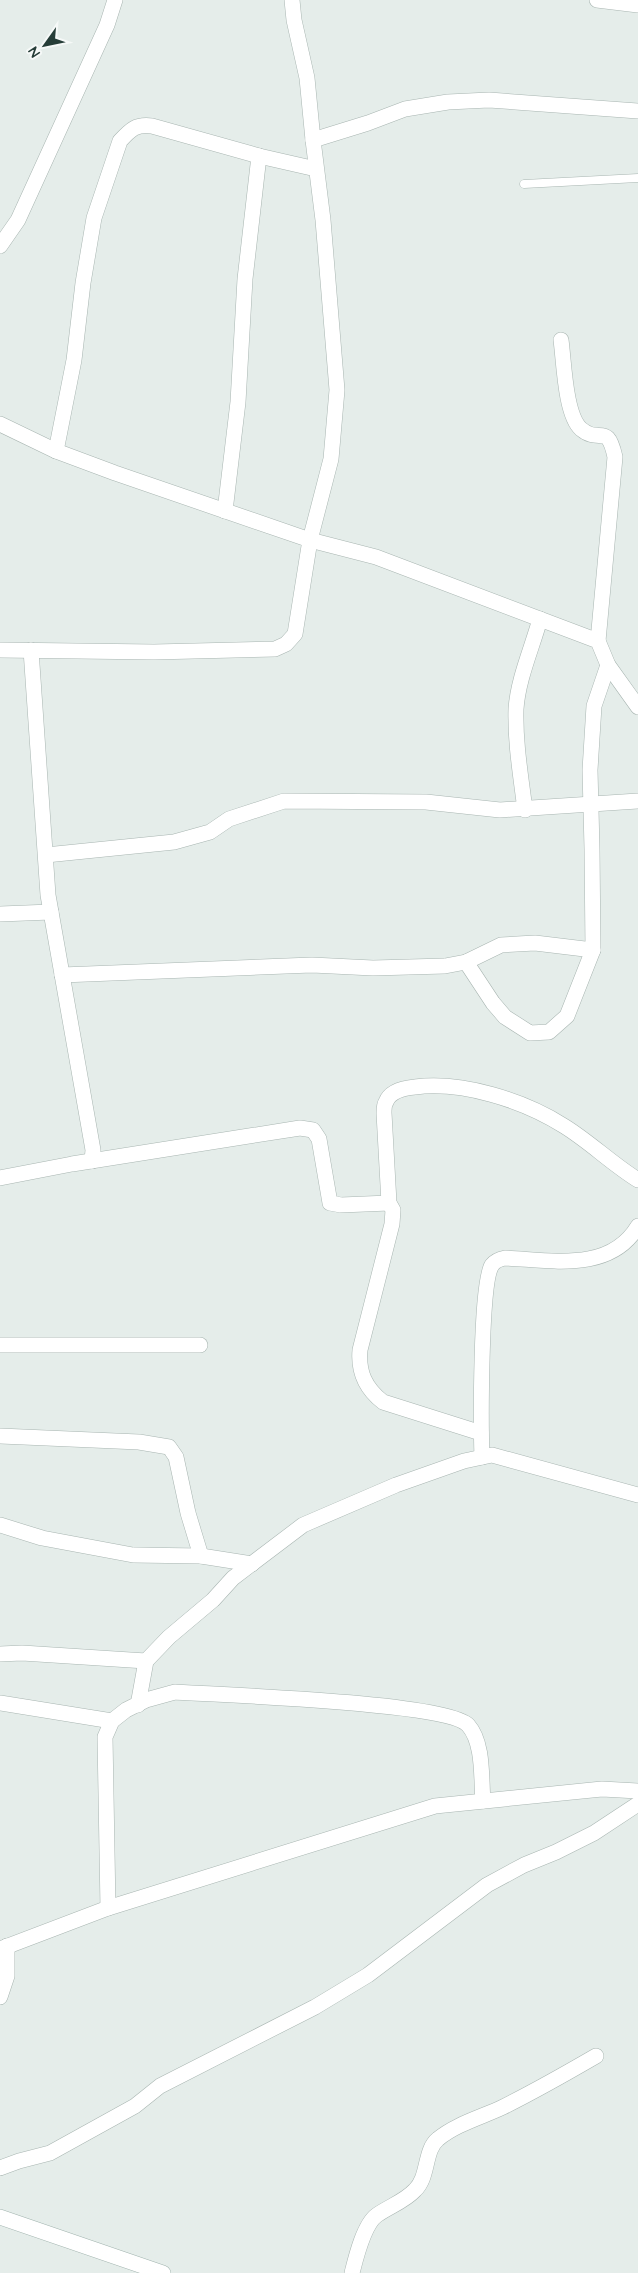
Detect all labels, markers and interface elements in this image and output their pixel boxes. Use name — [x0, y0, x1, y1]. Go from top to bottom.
north arrow — [20, 20, 70, 70]
text: N — [24, 43, 44, 61]

